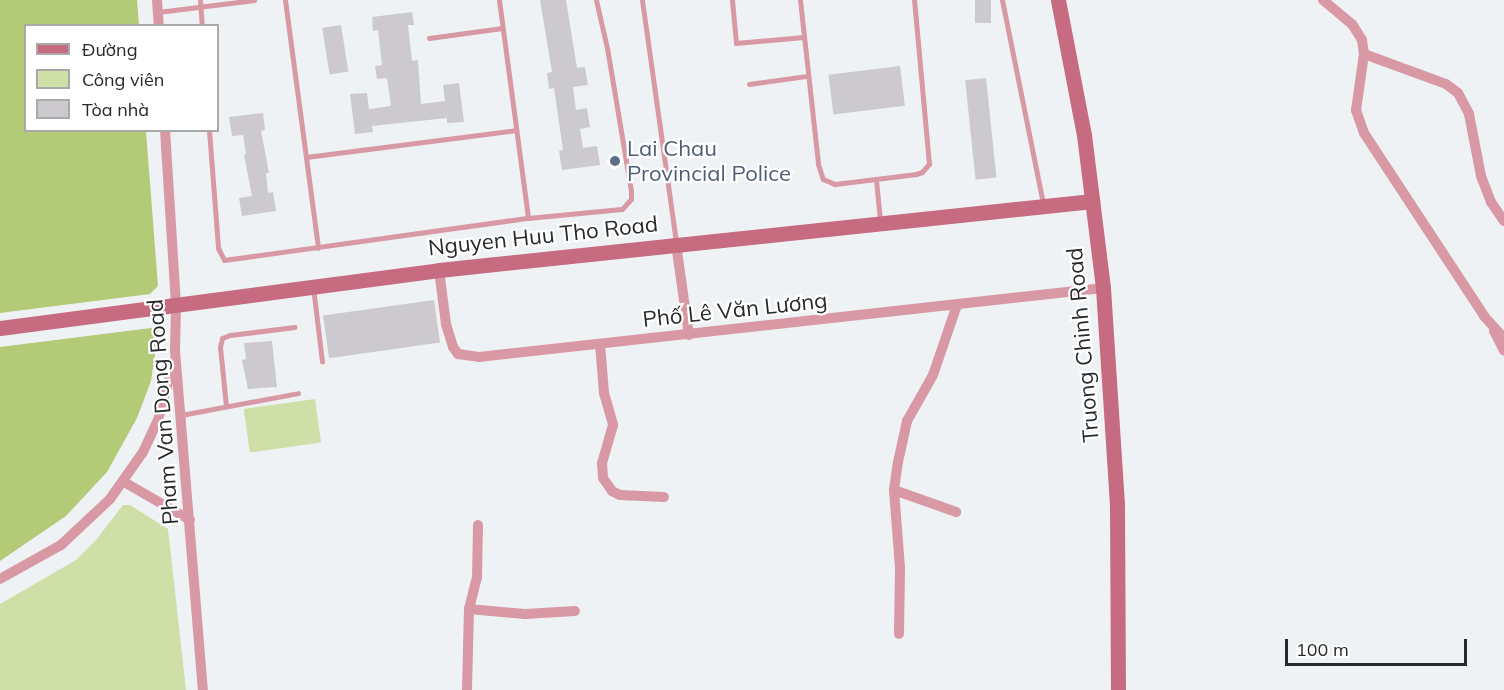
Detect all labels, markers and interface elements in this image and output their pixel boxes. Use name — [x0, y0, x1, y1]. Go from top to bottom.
legend — [24, 24, 219, 132]
text: Đường — [82, 38, 138, 61]
text: Công viên — [82, 68, 164, 91]
text: Tòa nhà — [82, 98, 149, 121]
place label: Lai Chau Provincial Police — [627, 135, 791, 186]
marker: Lai Chau Provincial Police — [608, 154, 622, 168]
street label: Nguyen Huu Tho Road — [427, 211, 659, 261]
street label: Truong Chinh Road — [1061, 247, 1105, 443]
street label: Phố Lê Văn Lương — [641, 287, 829, 333]
street label: Pham Van Dong Road — [142, 298, 184, 526]
scale bar — [1288, 627, 1470, 665]
text: 100 m — [1296, 638, 1349, 661]

